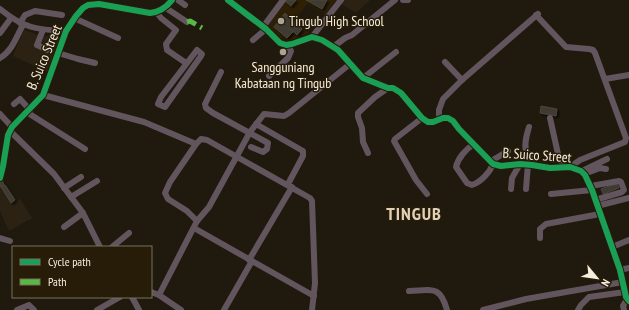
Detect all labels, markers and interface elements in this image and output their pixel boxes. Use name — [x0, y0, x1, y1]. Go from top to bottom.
place label: Tingub High School — [289, 12, 385, 30]
marker: Tingub High School — [276, 16, 286, 26]
street label: B. Suico Street — [22, 22, 66, 92]
marker: Sangguniang Kabataan ng Tingub — [278, 47, 288, 57]
place label: Sangguniang Kabataan ng Tingub — [235, 58, 331, 92]
street label: B. Suico Street — [502, 144, 572, 166]
district label: TINGUB — [386, 202, 442, 225]
legend — [12, 246, 152, 298]
text: Cycle path — [48, 254, 91, 269]
north arrow — [577, 258, 617, 298]
text: Path — [48, 274, 66, 289]
text: N — [598, 277, 613, 289]

